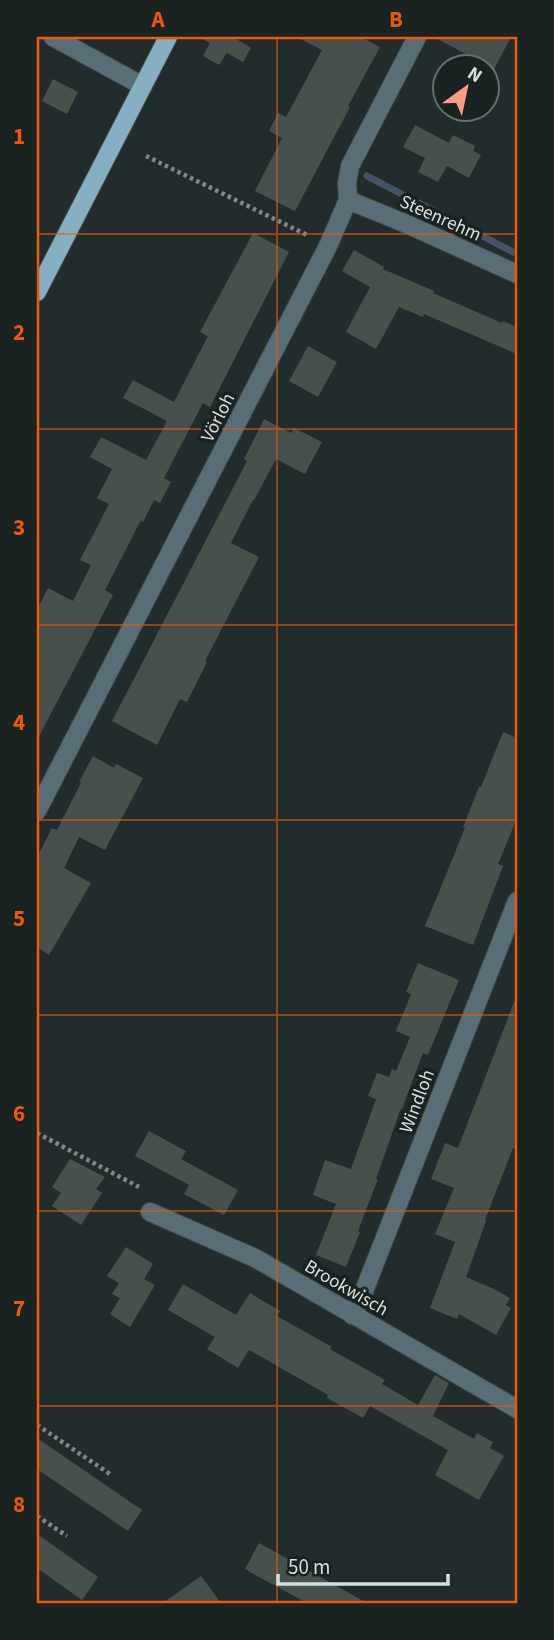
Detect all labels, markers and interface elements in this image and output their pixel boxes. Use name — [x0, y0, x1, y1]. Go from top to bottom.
text: A — [150, 3, 165, 36]
text: B — [389, 3, 403, 36]
north arrow — [432, 52, 502, 122]
text: N — [462, 60, 487, 90]
text: 1 — [13, 120, 25, 153]
street label: Steenrehm — [395, 188, 486, 248]
text: 2 — [13, 316, 25, 349]
street label: Vörloh — [195, 388, 242, 447]
text: 3 — [13, 511, 25, 544]
text: 4 — [13, 706, 25, 739]
text: 5 — [13, 902, 25, 935]
street label: Windloh — [393, 1066, 442, 1137]
text: 6 — [13, 1097, 25, 1130]
street label: Brookwisch — [299, 1253, 393, 1323]
text: 7 — [13, 1292, 25, 1325]
text: 8 — [13, 1488, 25, 1521]
scale bar — [278, 1542, 447, 1586]
text: 50 m — [288, 1552, 330, 1582]

